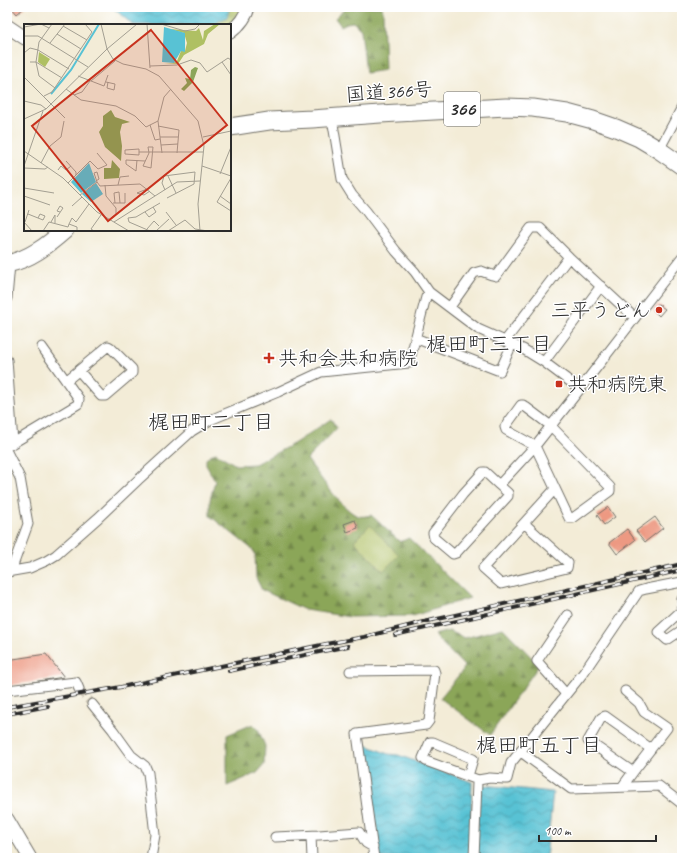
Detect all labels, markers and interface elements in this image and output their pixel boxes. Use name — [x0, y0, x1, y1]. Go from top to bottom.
inset map — [24, 24, 231, 231]
street label: 国道366号 — [345, 76, 433, 108]
road number: 366 — [444, 92, 480, 126]
place label: 三平うどん — [551, 298, 651, 323]
marker: 三平うどん — [654, 305, 664, 315]
district label: 梶田町三丁目 — [426, 331, 552, 357]
place label: 共和会共和病院 — [278, 346, 418, 371]
marker: 共和会共和病院 — [263, 352, 275, 364]
place label: 共和病院東 — [567, 372, 667, 397]
marker: 共和病院東 — [554, 379, 564, 389]
district label: 梶田町二丁目 — [148, 409, 274, 435]
district label: 梶田町五丁目 — [476, 732, 602, 758]
scale bar — [539, 817, 656, 843]
text: 100 m — [545, 823, 572, 839]

